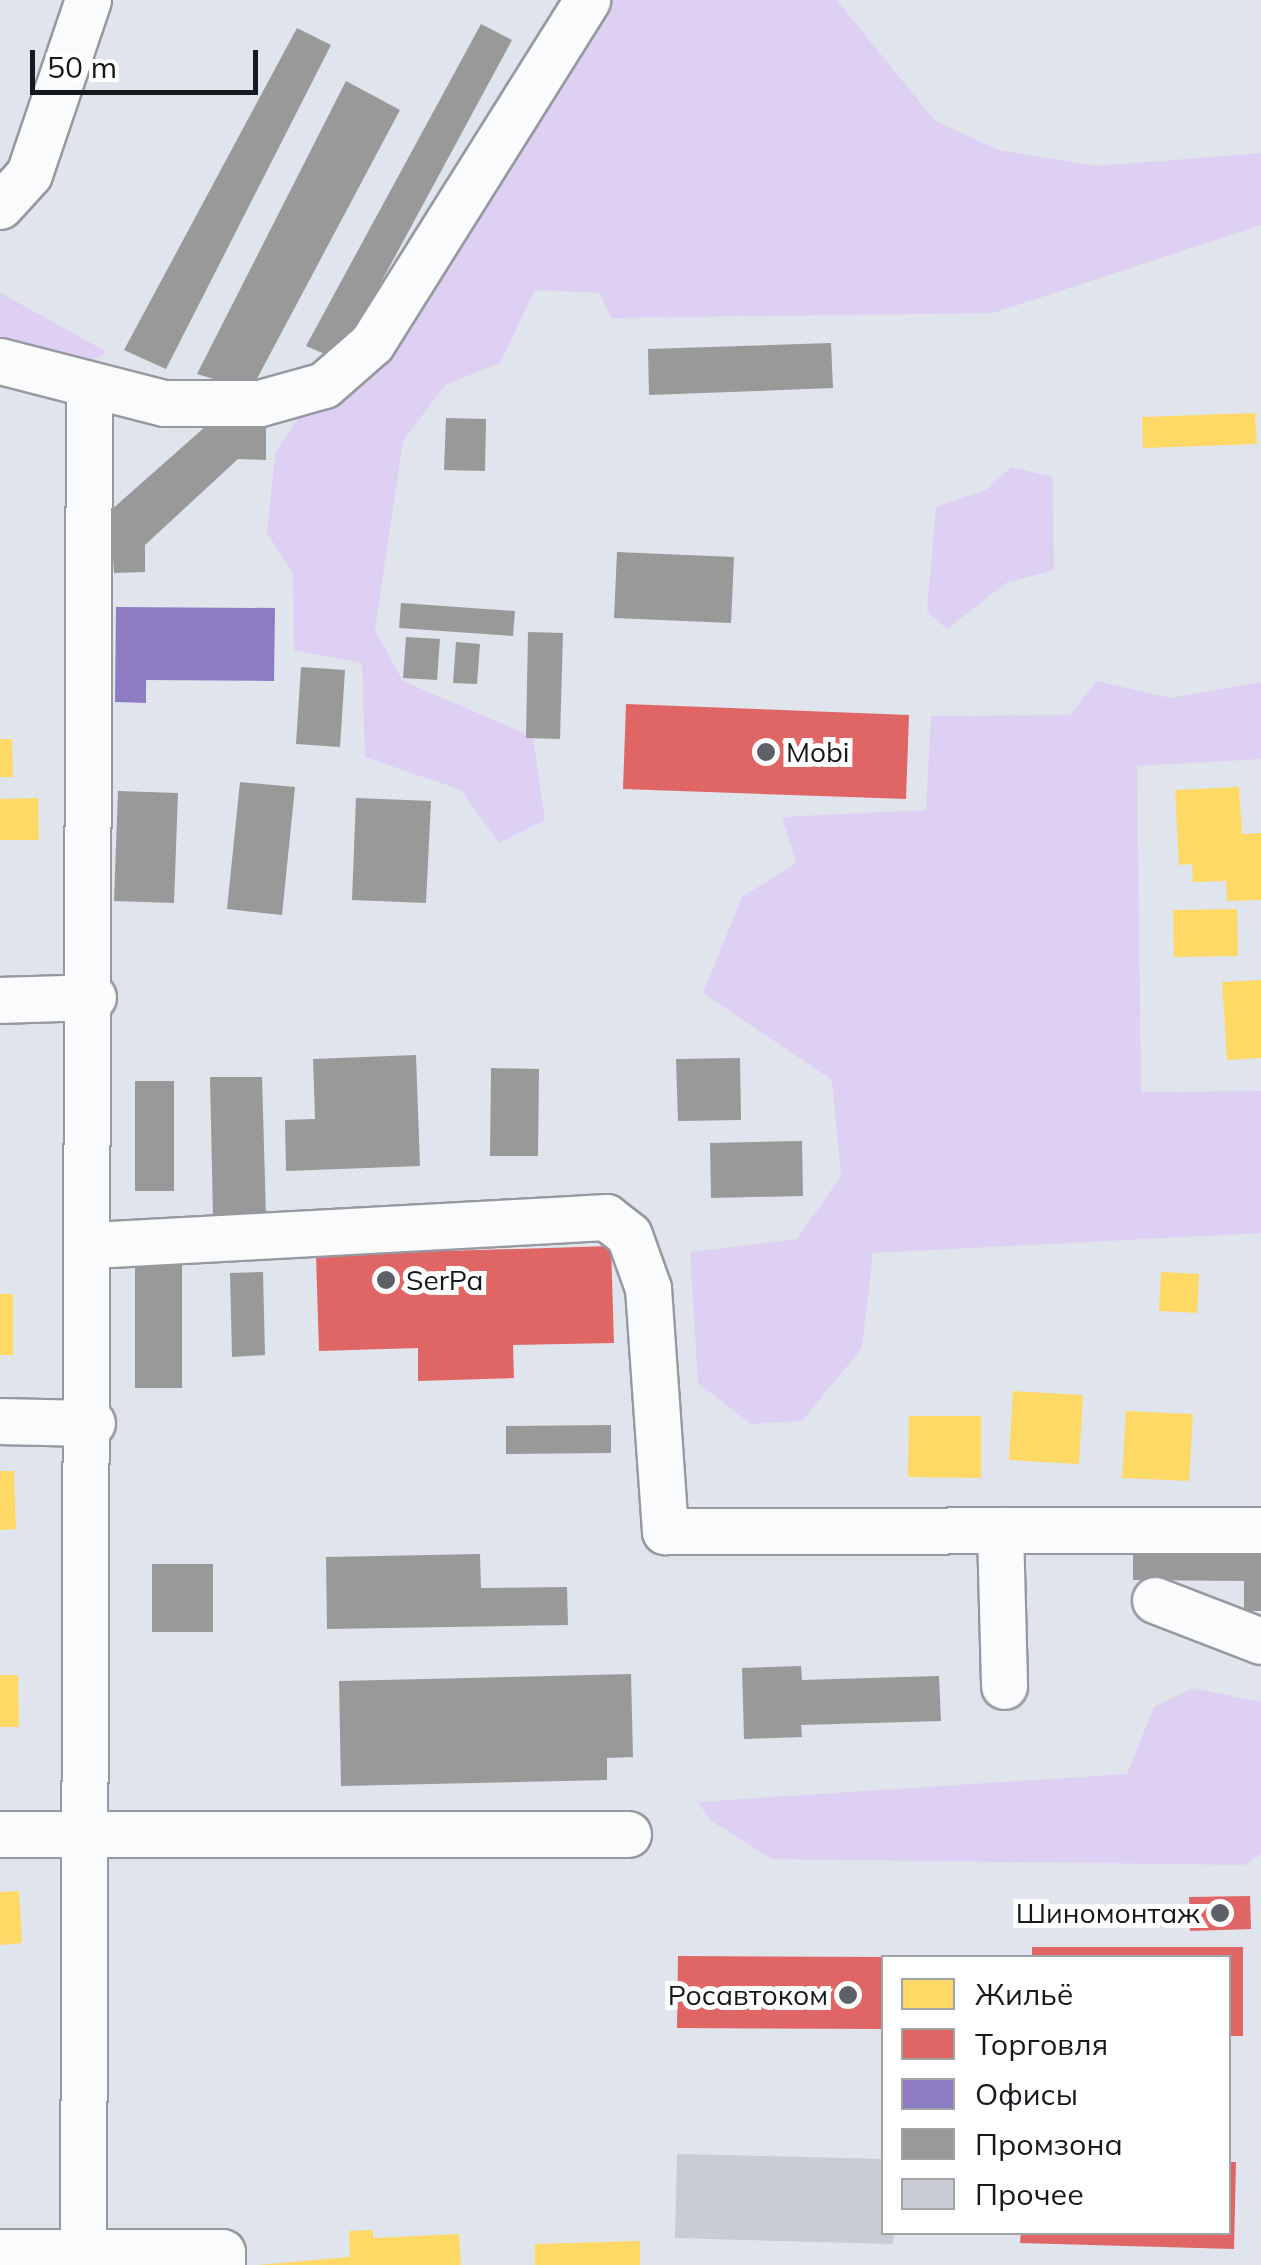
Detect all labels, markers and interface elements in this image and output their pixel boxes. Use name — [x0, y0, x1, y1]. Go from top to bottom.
scale bar — [35, 30, 262, 92]
text: 50 m — [47, 48, 117, 86]
place label: Mobi — [786, 735, 849, 769]
marker: Mobi — [755, 741, 777, 763]
place label: SerPa — [406, 1263, 483, 1297]
marker: SerPa — [375, 1269, 397, 1291]
place label: Шиномонтаж — [1016, 1896, 1200, 1930]
marker: Шиномонтаж — [1209, 1902, 1231, 1924]
legend — [881, 1955, 1231, 2235]
text: Жильё — [975, 1975, 1073, 2013]
place label: Росавтоком — [668, 1978, 828, 2012]
marker: Росавтоком — [837, 1984, 859, 2006]
text: Торговля — [975, 2025, 1108, 2063]
text: Офисы — [975, 2075, 1078, 2113]
text: Промзона — [975, 2125, 1123, 2163]
text: Прочее — [975, 2175, 1084, 2213]

